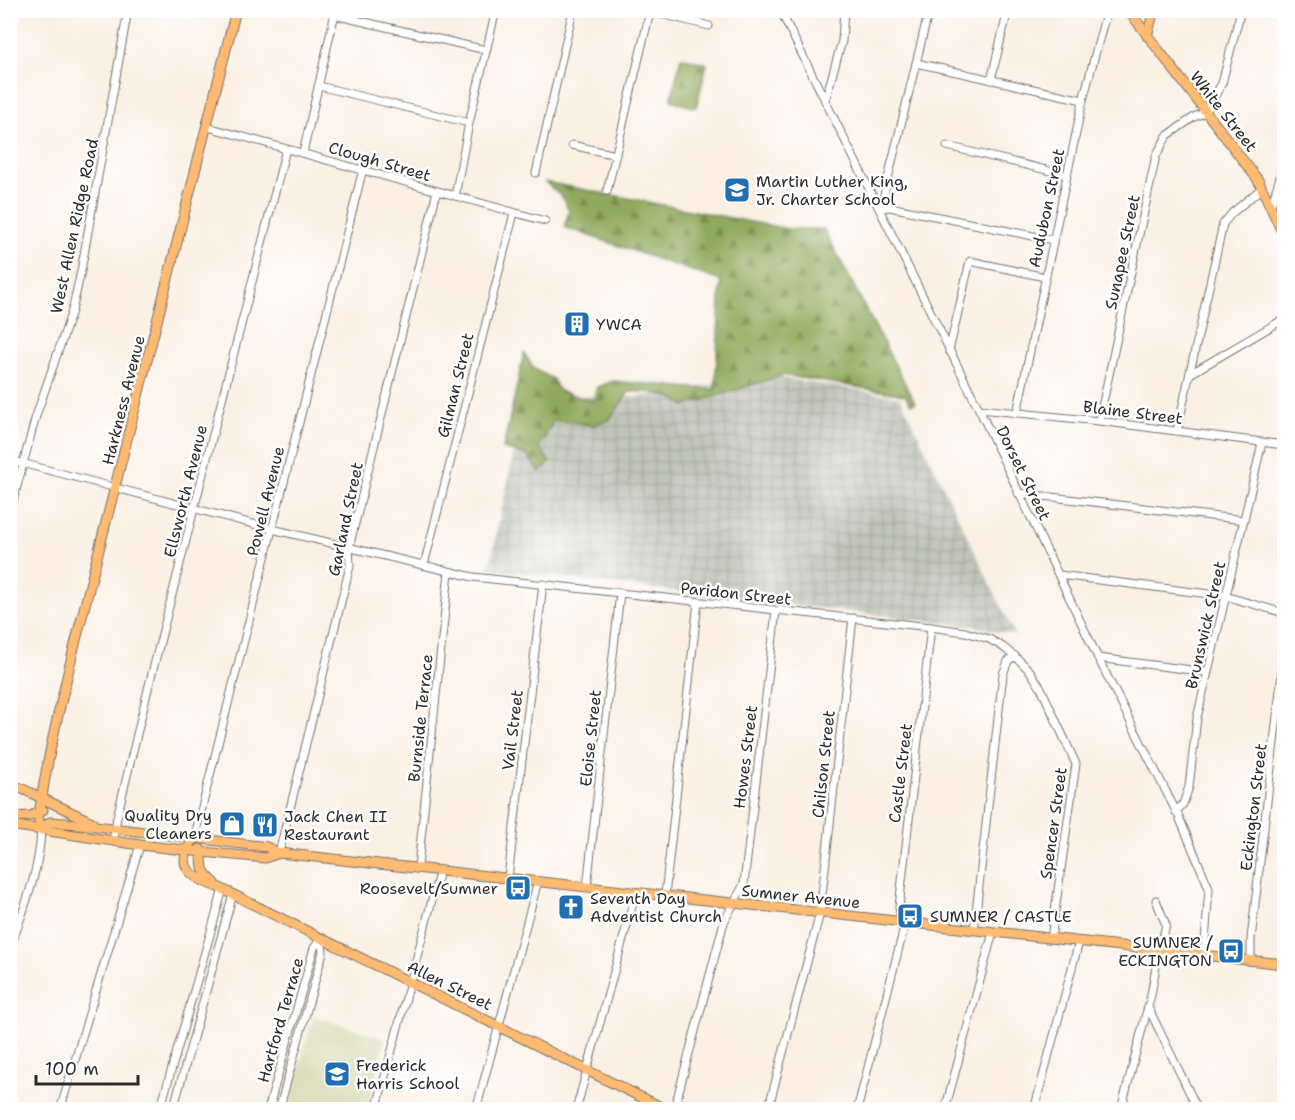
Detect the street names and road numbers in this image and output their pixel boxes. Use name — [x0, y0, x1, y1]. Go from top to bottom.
street label: White Street — [1185, 67, 1262, 156]
street label: West Allen Ridge Road — [46, 137, 103, 316]
street label: Clough Street — [326, 137, 433, 186]
street label: Audubon Street — [1024, 147, 1069, 270]
street label: Sunapee Street — [1100, 193, 1145, 311]
street label: Gilman Street — [432, 331, 479, 440]
street label: Harkness Avenue — [97, 333, 150, 467]
street label: Blaine Street — [1082, 396, 1184, 429]
street label: Dorset Street — [992, 422, 1056, 524]
street label: Ellsworth Avenue — [159, 423, 212, 560]
street label: Powell Avenue — [242, 444, 289, 558]
street label: Garland Street — [323, 460, 368, 578]
street label: Brunswick Street — [1181, 559, 1230, 691]
street label: Paridon Street — [679, 577, 792, 610]
street label: Burnside Terrace — [403, 653, 438, 783]
street label: Vail Street — [497, 689, 528, 772]
street label: Eloise Street — [575, 689, 606, 788]
street label: Howes Street — [729, 704, 762, 810]
street label: Chilson Street — [807, 709, 840, 819]
street label: Castle Street — [884, 722, 917, 824]
street label: Eckington Street — [1235, 742, 1272, 872]
street label: Spencer Street — [1035, 766, 1072, 880]
street label: Sumner Avenue — [740, 880, 861, 913]
street label: Hartford Terrace — [253, 955, 308, 1085]
street label: Allen Street — [404, 956, 496, 1015]

